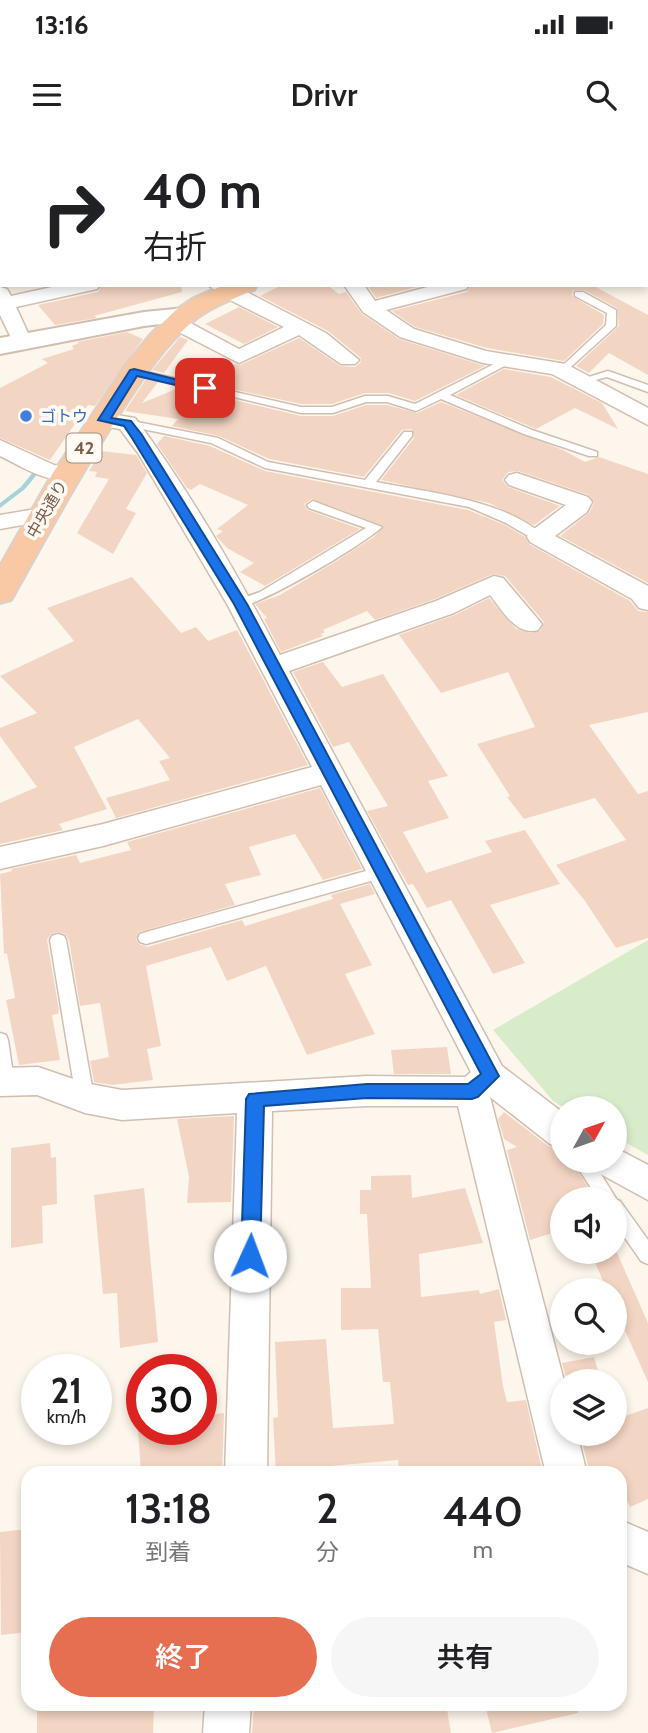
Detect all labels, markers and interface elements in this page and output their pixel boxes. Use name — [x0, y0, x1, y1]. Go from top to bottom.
text: 13:16 — [35, 9, 89, 41]
text: Drivr — [291, 75, 357, 114]
icon: menu — [28, 76, 66, 114]
icon: search — [582, 76, 620, 114]
text: 40 m — [143, 161, 262, 220]
icon: right — [28, 168, 119, 259]
text: 右折 — [143, 227, 207, 266]
pin — [175, 358, 235, 418]
icon: arrive — [186, 369, 224, 407]
place label: ゴトウ — [40, 407, 88, 426]
marker: ゴトウ — [18, 408, 34, 424]
road number: 42 — [66, 434, 102, 462]
street label: 中央通り — [23, 477, 71, 541]
north arrow — [550, 1096, 626, 1172]
map controls — [550, 1096, 627, 1446]
button: sound — [550, 1187, 627, 1264]
position arrow — [213, 1219, 287, 1293]
button: search — [550, 1278, 627, 1355]
speed limit sign: 30 — [126, 1354, 217, 1445]
text: 21 — [51, 1369, 82, 1412]
button: layers — [550, 1369, 627, 1446]
text: km/h — [47, 1406, 86, 1428]
text: 13:18 — [125, 1482, 212, 1534]
text: 2 — [316, 1482, 338, 1534]
text: 440 — [443, 1485, 523, 1537]
text: m — [473, 1536, 493, 1564]
text: 到着 — [145, 1538, 191, 1566]
text: 分 — [316, 1538, 339, 1566]
button: 終了 — [49, 1617, 317, 1697]
button: 共有 — [331, 1617, 599, 1697]

